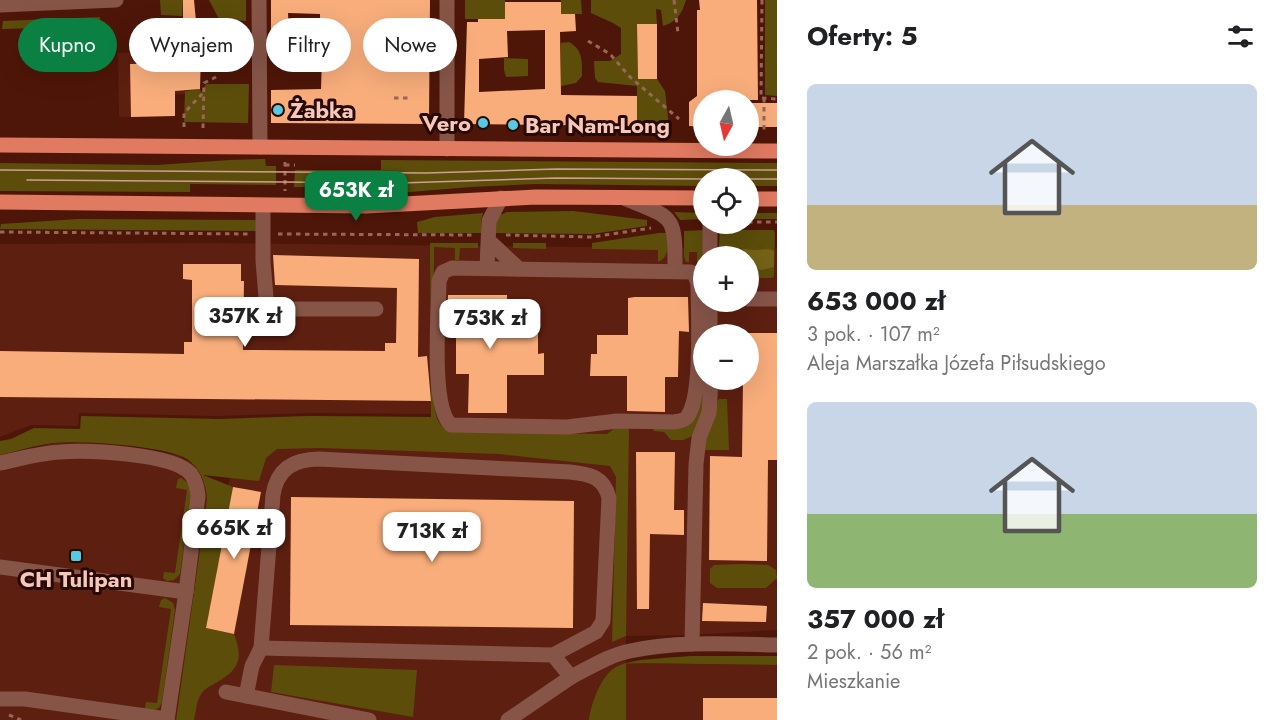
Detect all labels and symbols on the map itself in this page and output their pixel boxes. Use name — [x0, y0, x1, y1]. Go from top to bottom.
north arrow — [693, 90, 759, 156]
place label: Żabka — [290, 94, 354, 126]
marker: Żabka — [271, 103, 285, 117]
place label: Vero — [421, 107, 471, 139]
place label: Bar Nam-Long — [525, 109, 670, 141]
marker: Vero — [476, 116, 490, 130]
marker: Bar Nam-Long — [506, 118, 520, 132]
pin: 653K zł — [301, 171, 411, 222]
pin: 357K zł — [190, 297, 300, 348]
pin: 753K zł — [435, 299, 545, 350]
pin: 665K zł — [179, 509, 289, 560]
pin: 713K zł — [377, 512, 487, 563]
marker: CH Tulipan — [69, 549, 83, 563]
place label: CH Tulipan — [20, 563, 132, 595]

